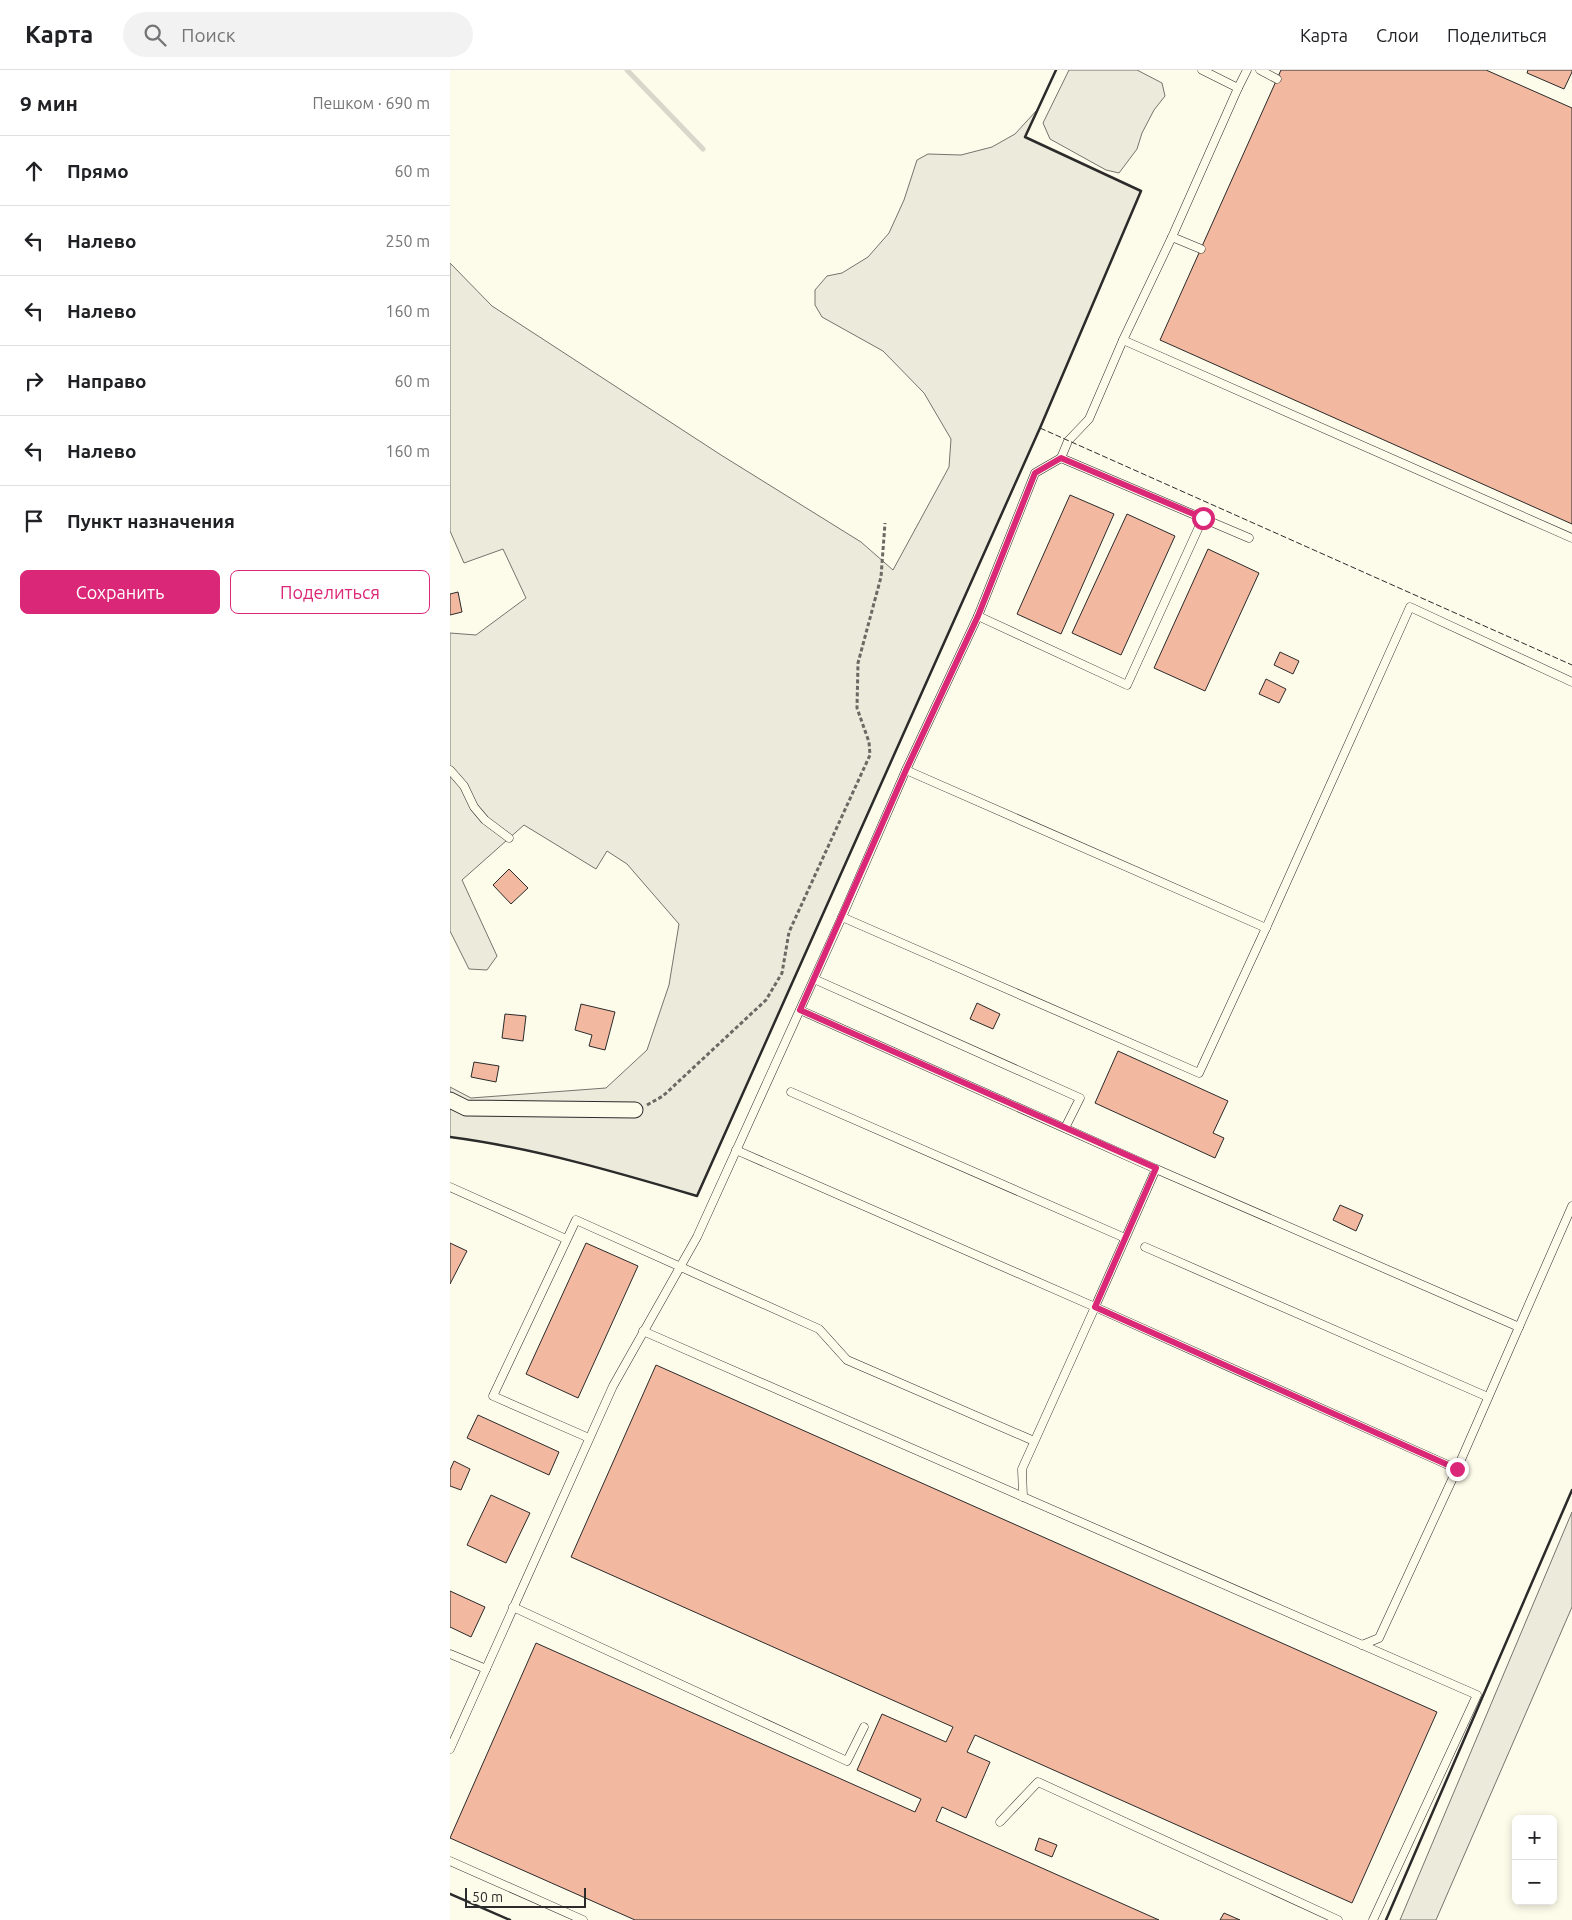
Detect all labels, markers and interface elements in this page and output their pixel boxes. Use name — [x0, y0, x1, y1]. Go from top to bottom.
search box — [123, 12, 473, 57]
text: Карта — [25, 21, 93, 48]
icon: search — [141, 21, 169, 49]
text: Поиск — [181, 24, 235, 46]
text: Карта — [1300, 25, 1348, 45]
text: Слои — [1376, 25, 1419, 45]
text: Поделиться — [1447, 25, 1547, 45]
text: 9 мин — [20, 91, 78, 115]
text: Пешком · 690 m — [312, 94, 430, 112]
icon: ahead — [20, 157, 48, 185]
text: Прямо — [67, 160, 129, 182]
text: 60 m — [394, 162, 430, 180]
icon: left — [20, 227, 48, 255]
text: Налево — [67, 230, 136, 252]
text: 250 m — [385, 232, 430, 250]
icon: left — [20, 297, 48, 325]
text: Налево — [67, 300, 136, 322]
text: 160 m — [385, 302, 430, 320]
icon: right — [20, 367, 48, 395]
text: Направо — [67, 370, 147, 392]
text: 60 m — [394, 372, 430, 390]
icon: left — [20, 437, 48, 465]
text: Налево — [67, 440, 136, 462]
text: 160 m — [385, 442, 430, 460]
icon: arrive — [20, 507, 48, 535]
route start — [1192, 507, 1215, 530]
text: Пункт назначения — [67, 510, 235, 532]
button: Сохранить — [20, 570, 220, 614]
button: Поделиться — [230, 570, 430, 614]
route end — [1446, 1458, 1469, 1481]
map controls — [1512, 1815, 1557, 1905]
button: + — [1512, 1815, 1557, 1860]
button: − — [1512, 1860, 1557, 1905]
scale bar — [465, 1885, 586, 1908]
text: 50 m — [472, 1889, 503, 1905]

